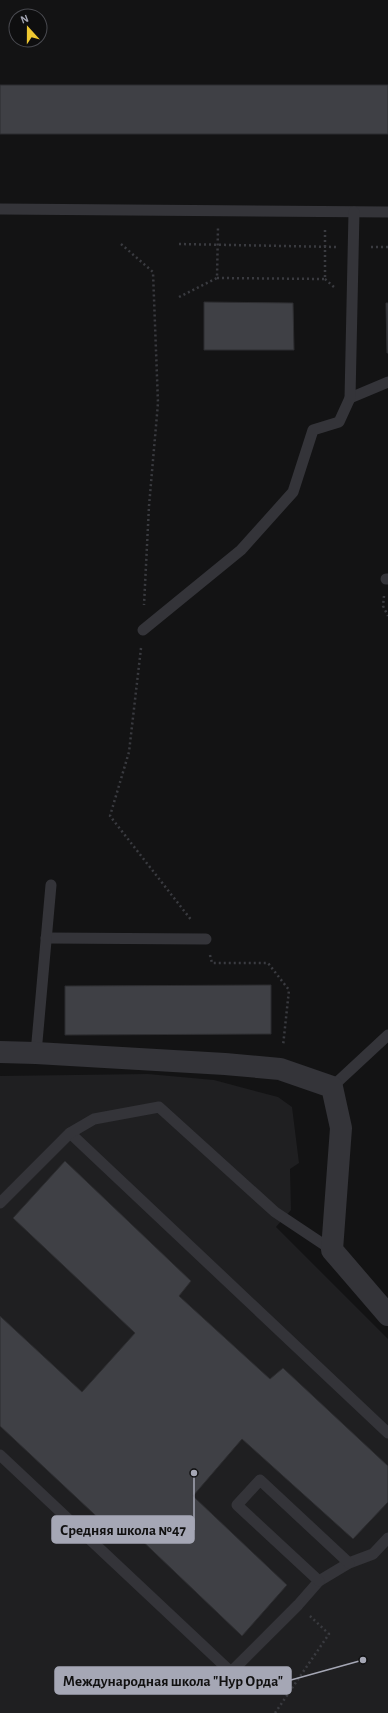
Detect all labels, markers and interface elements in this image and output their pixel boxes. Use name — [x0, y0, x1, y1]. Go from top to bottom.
north arrow — [8, 8, 48, 48]
text: N — [19, 13, 30, 26]
callout: Средняя школа №47 — [52, 1516, 194, 1543]
text: Средняя школа №47 — [60, 1523, 187, 1538]
callout: Международная школа "Нур Орда" — [55, 1667, 291, 1694]
text: Международная школа "Нур Орда" — [63, 1674, 283, 1689]

